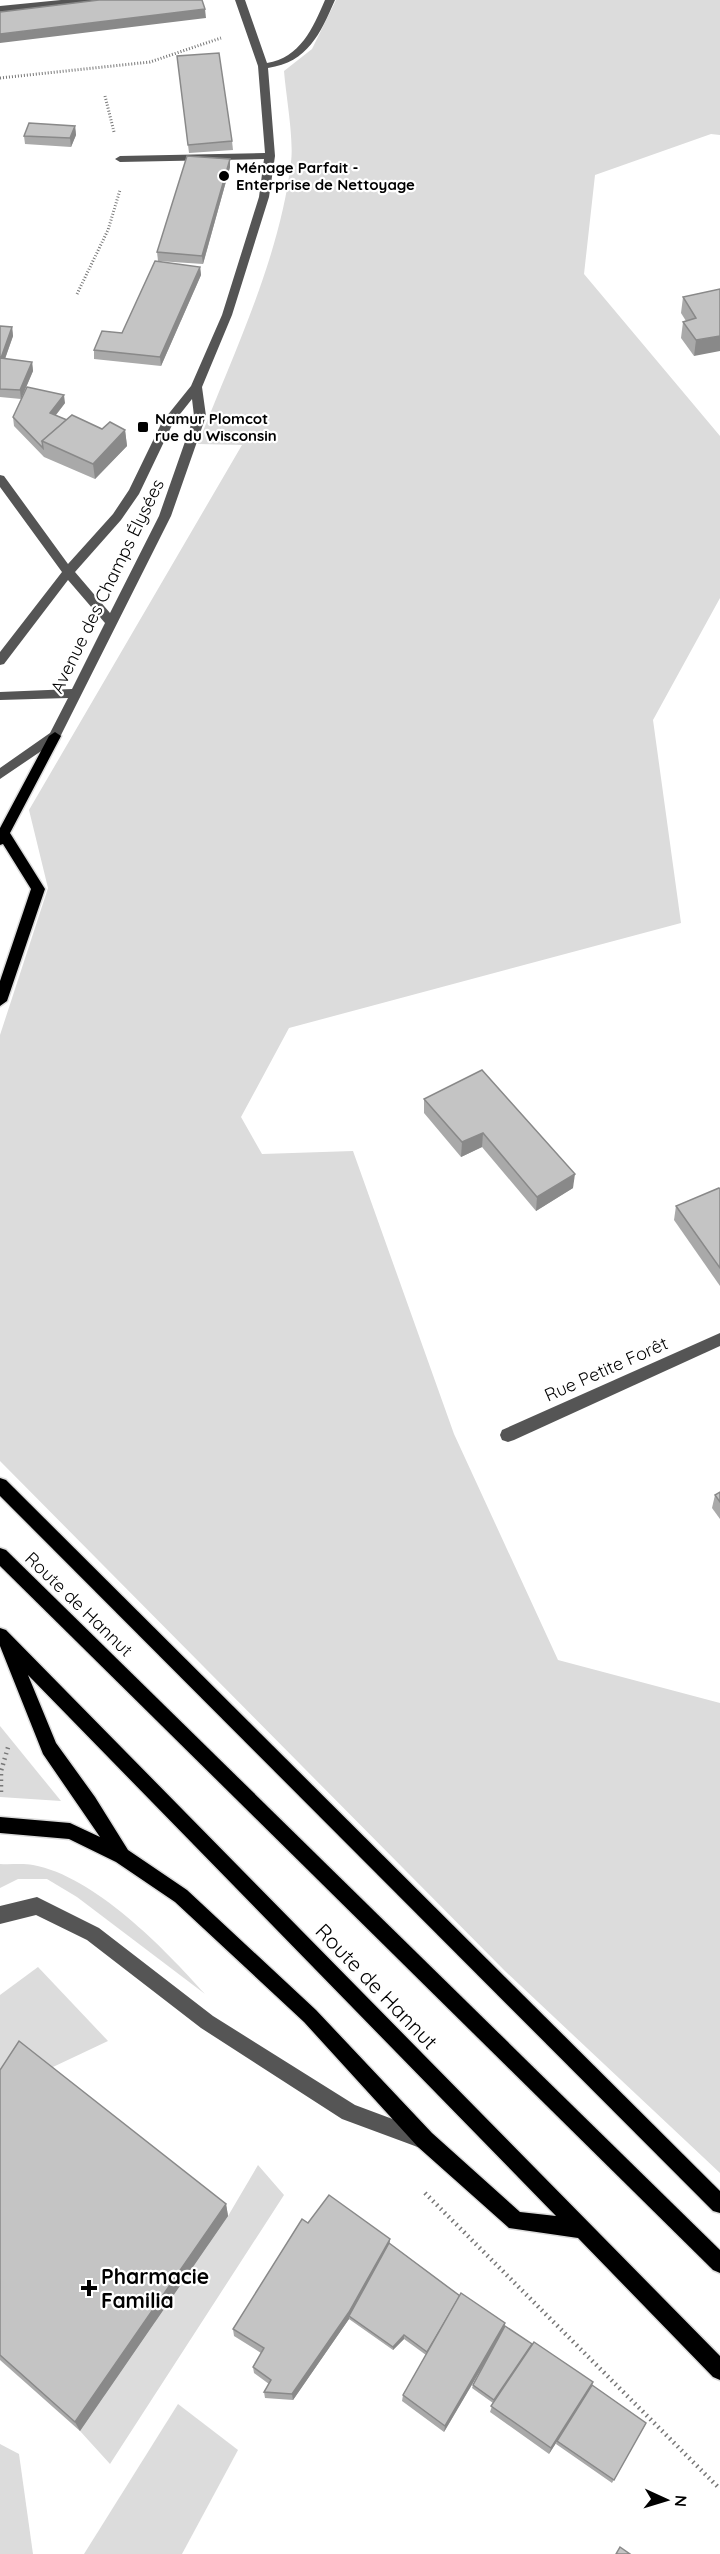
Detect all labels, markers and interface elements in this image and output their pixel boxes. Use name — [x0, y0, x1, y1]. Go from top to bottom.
place label: Ménage Parfait - Enterprise de Nettoyage — [236, 158, 415, 194]
marker: Ménage Parfait - Enterprise de Nettoyage — [217, 169, 231, 183]
place label: Namur Plomcot rue du Wisconsin — [155, 409, 277, 445]
marker: Namur Plomcot rue du Wisconsin — [136, 420, 150, 434]
street label: Avenue des Champs Élysées — [45, 475, 169, 697]
street label: Rue Petite Forêt — [541, 1332, 671, 1406]
street label: Route de Hannut — [20, 1547, 138, 1661]
street label: Route de Hannut — [310, 1918, 444, 2054]
place label: Pharmacie Familia — [101, 2263, 209, 2313]
marker: Pharmacie Familia — [82, 2281, 96, 2295]
north arrow — [636, 2470, 696, 2530]
text: N — [671, 2494, 691, 2508]

